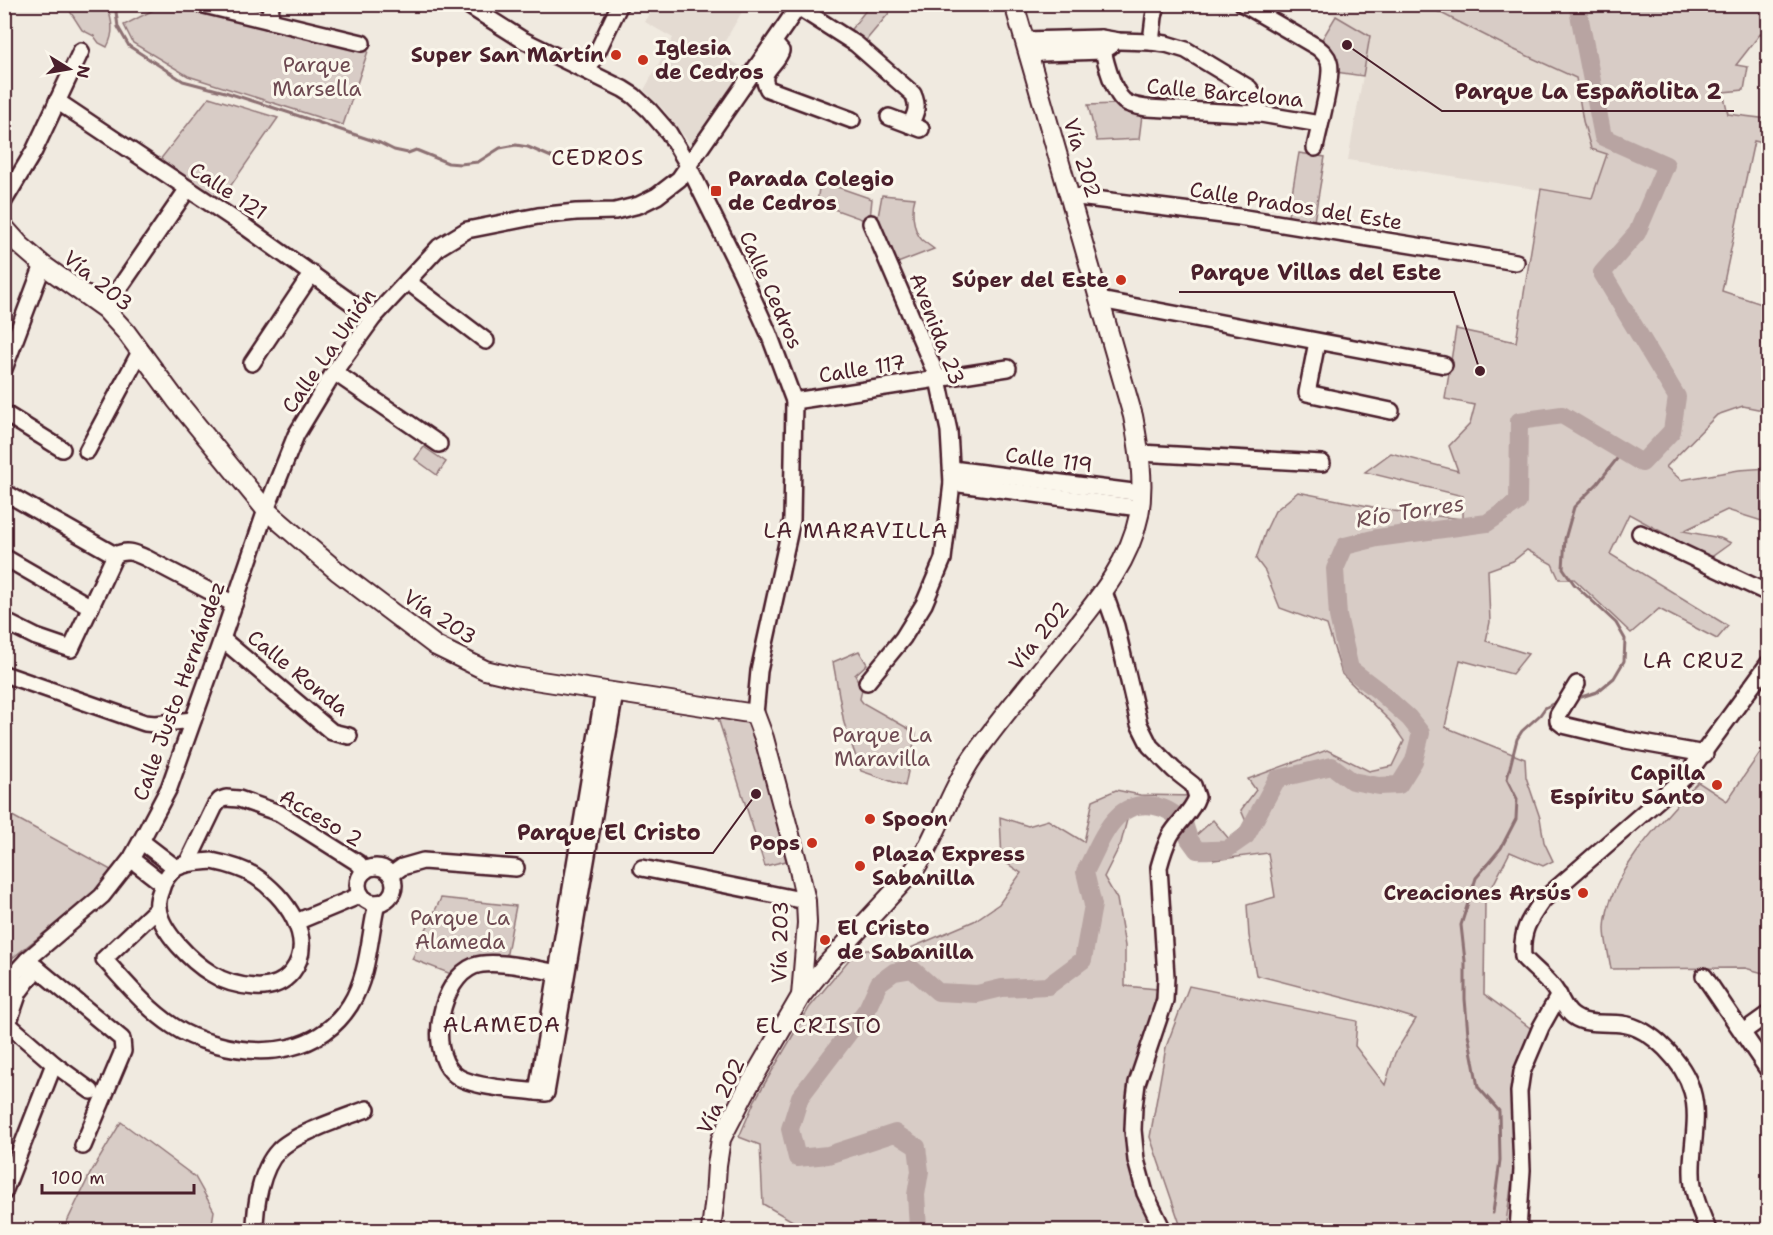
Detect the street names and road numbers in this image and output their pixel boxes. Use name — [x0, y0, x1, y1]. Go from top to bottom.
street label: Calle Barcelona — [1145, 72, 1305, 114]
street label: Vía 202 — [1057, 115, 1107, 201]
street label: Calle 121 — [184, 156, 272, 226]
street label: Calle Prados del Este — [1188, 175, 1404, 237]
street label: Calle Cedros — [733, 227, 809, 353]
street label: Vía 203 — [57, 244, 139, 318]
street label: Avenida 23 — [903, 269, 971, 389]
street label: Calle La Unión — [276, 283, 382, 419]
street label: Calle 117 — [817, 348, 907, 390]
street label: Calle 119 — [1004, 441, 1094, 479]
street label: Calle Justo Hernández — [126, 577, 232, 805]
street label: Vía 203 — [398, 583, 482, 651]
street label: Vía 202 — [1002, 595, 1076, 677]
street label: Calle Ronda — [241, 623, 355, 723]
street label: Acceso 2 — [274, 782, 368, 854]
street label: Vía 203 — [765, 901, 795, 983]
street label: Vía 202 — [690, 1053, 752, 1139]

